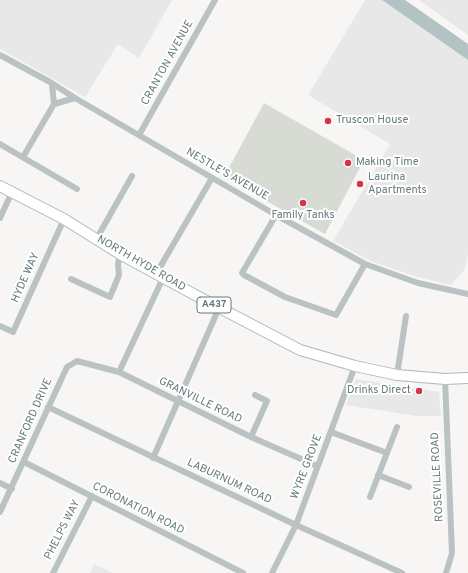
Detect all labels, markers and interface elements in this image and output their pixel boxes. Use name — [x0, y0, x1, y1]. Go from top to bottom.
street label: CRANTON AVENUE — [139, 18, 197, 108]
place label: Truscon House — [336, 114, 408, 128]
marker: Truscon House — [323, 116, 333, 126]
street label: NESTLE'S AVENUE — [183, 146, 271, 204]
place label: Making Time — [356, 156, 419, 170]
marker: Making Time — [343, 158, 353, 168]
place label: Laurina Apartments — [368, 171, 427, 197]
marker: Laurina Apartments — [355, 179, 365, 189]
marker: Family Tanks — [298, 198, 308, 208]
place label: Family Tanks — [271, 209, 335, 223]
street label: NORTH HYDE ROAD — [94, 233, 188, 295]
street label: HYDE WAY — [9, 251, 43, 305]
road number: A437 — [197, 297, 231, 313]
street label: GRANVILLE ROAD — [156, 375, 244, 427]
street label: CRANFORD DRIVE — [6, 376, 56, 466]
place label: Drinks Direct — [347, 384, 411, 398]
marker: Drinks Direct — [414, 386, 424, 396]
street label: ROSEVILLE ROAD — [429, 432, 447, 522]
street label: WYRE GROVE — [289, 433, 325, 501]
street label: LABURNUM ROAD — [185, 457, 273, 507]
street label: CORONATION ROAD — [90, 480, 186, 538]
street label: PHELPS WAY — [42, 498, 84, 562]

